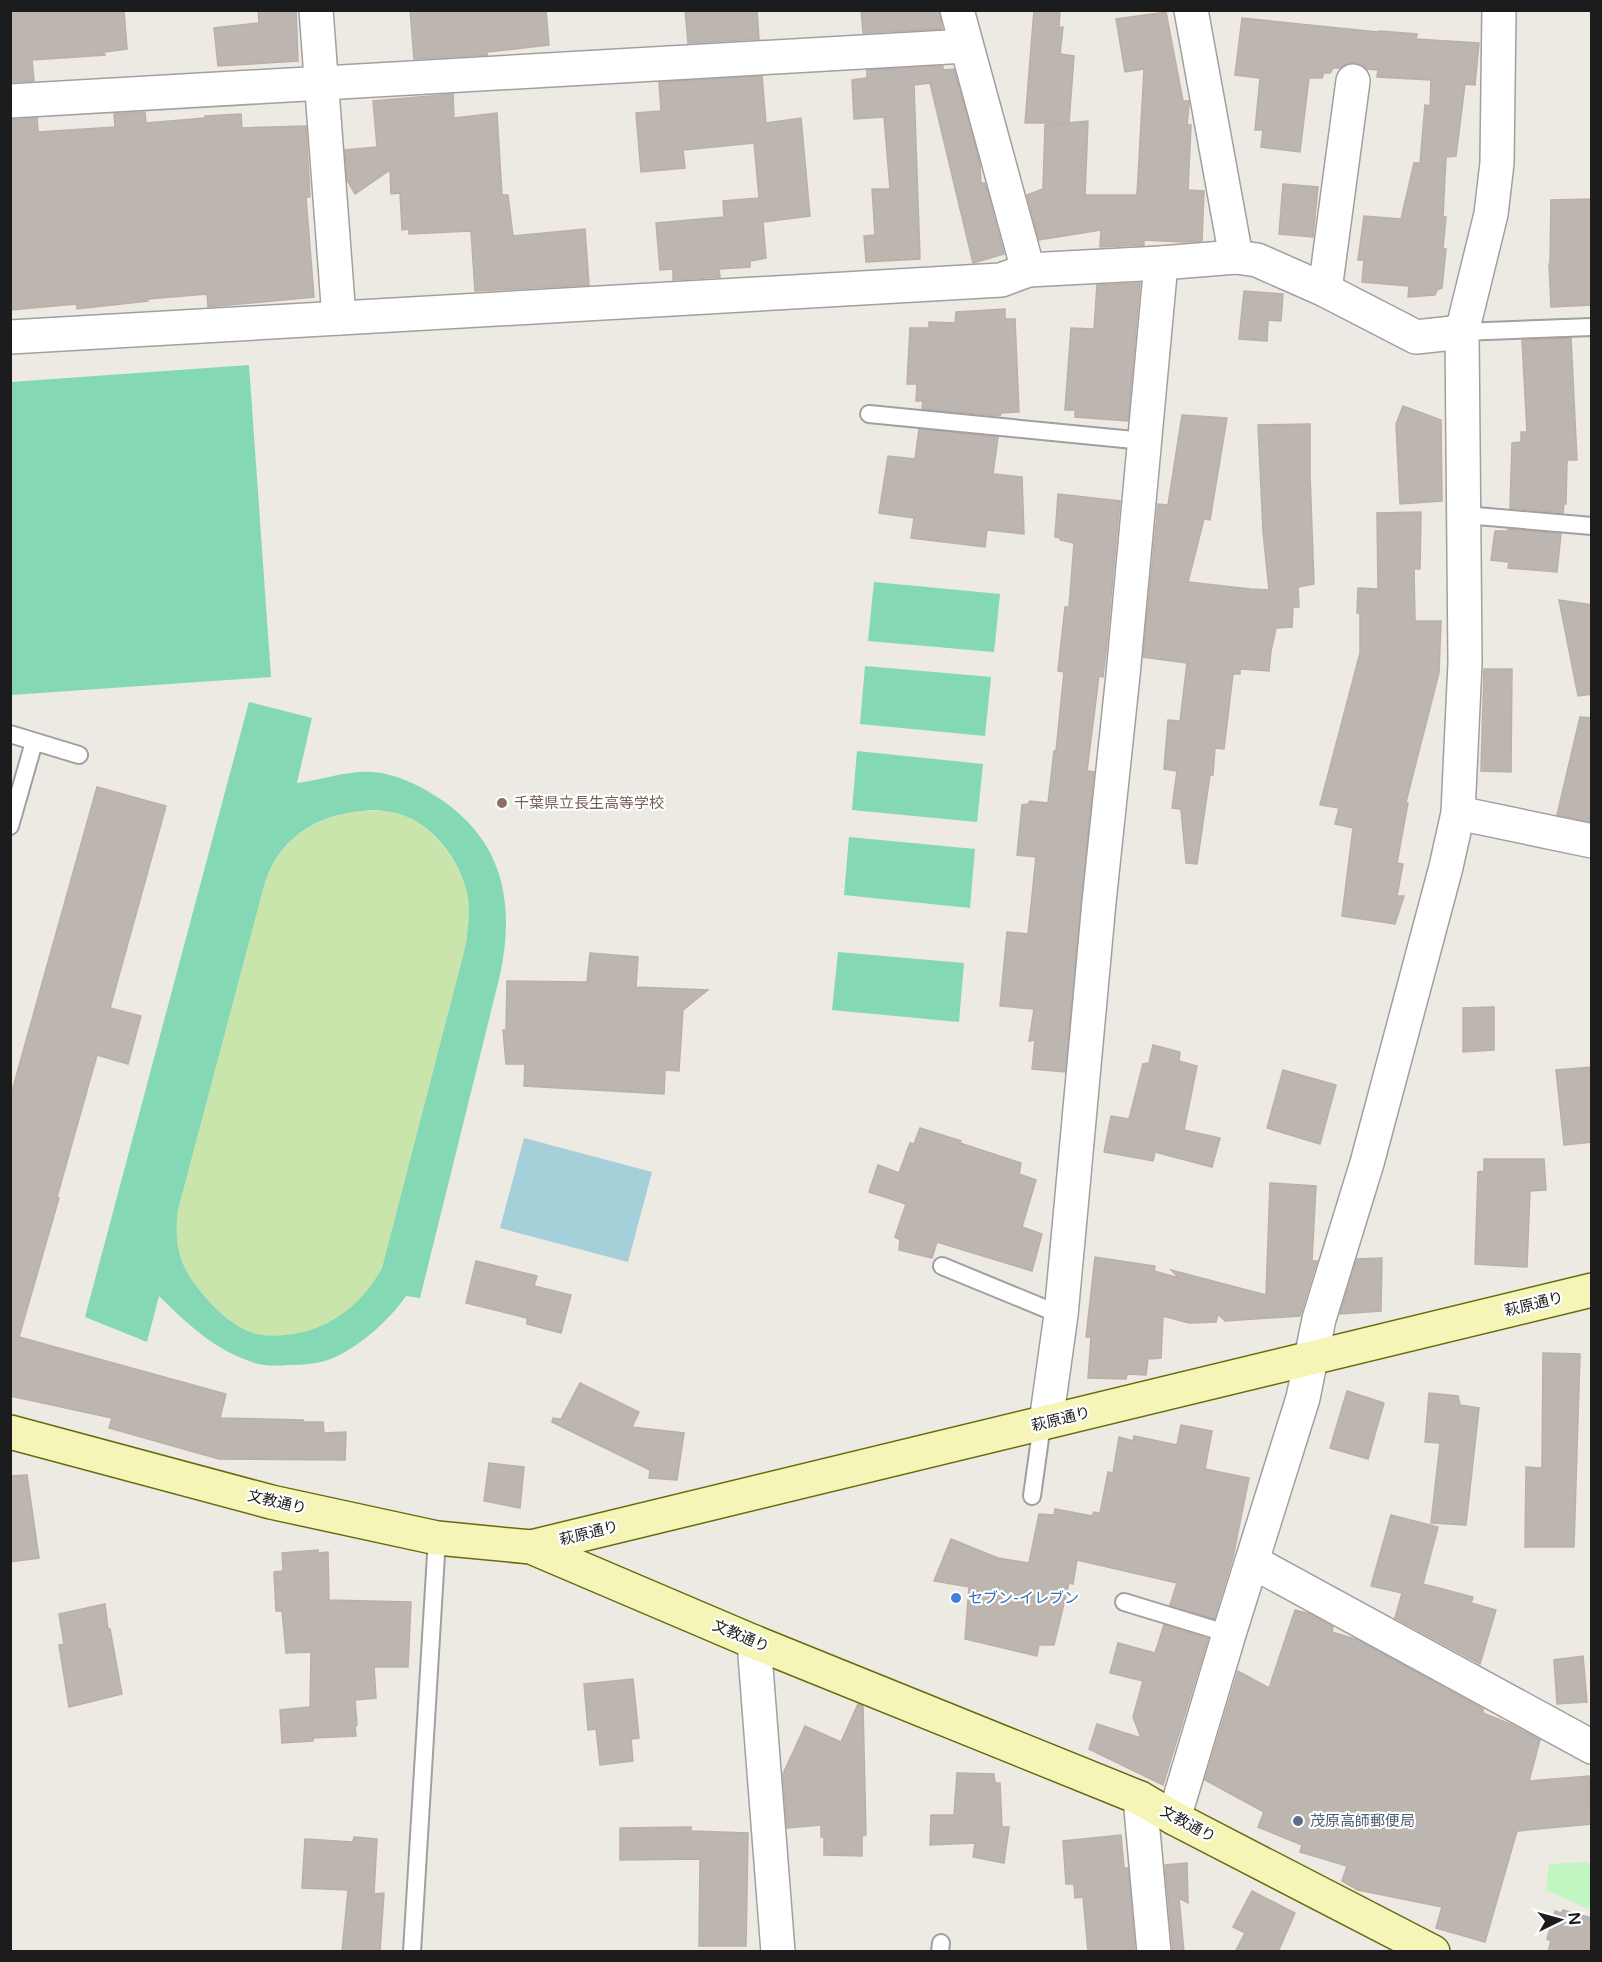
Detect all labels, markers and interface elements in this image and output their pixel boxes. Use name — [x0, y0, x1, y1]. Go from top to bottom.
place label: 千葉県立長生高等学校 — [514, 794, 664, 812]
marker: 千葉県立長生高等学校 — [495, 796, 509, 810]
street label: 萩原通り — [1503, 1288, 1565, 1320]
street label: 萩原通り — [1030, 1403, 1092, 1435]
street label: 文教通り — [246, 1486, 308, 1518]
street label: 萩原通り — [558, 1517, 620, 1549]
place label: セブン-イレブン — [968, 1589, 1079, 1607]
marker: セブン-イレブン — [949, 1591, 963, 1605]
street label: 文教通り — [710, 1616, 772, 1656]
street label: 文教通り — [1157, 1802, 1219, 1846]
place label: 茂原高師郵便局 — [1310, 1812, 1415, 1830]
marker: 茂原高師郵便局 — [1291, 1814, 1305, 1828]
north arrow — [1530, 1890, 1590, 1950]
text: N — [1563, 1912, 1584, 1926]

